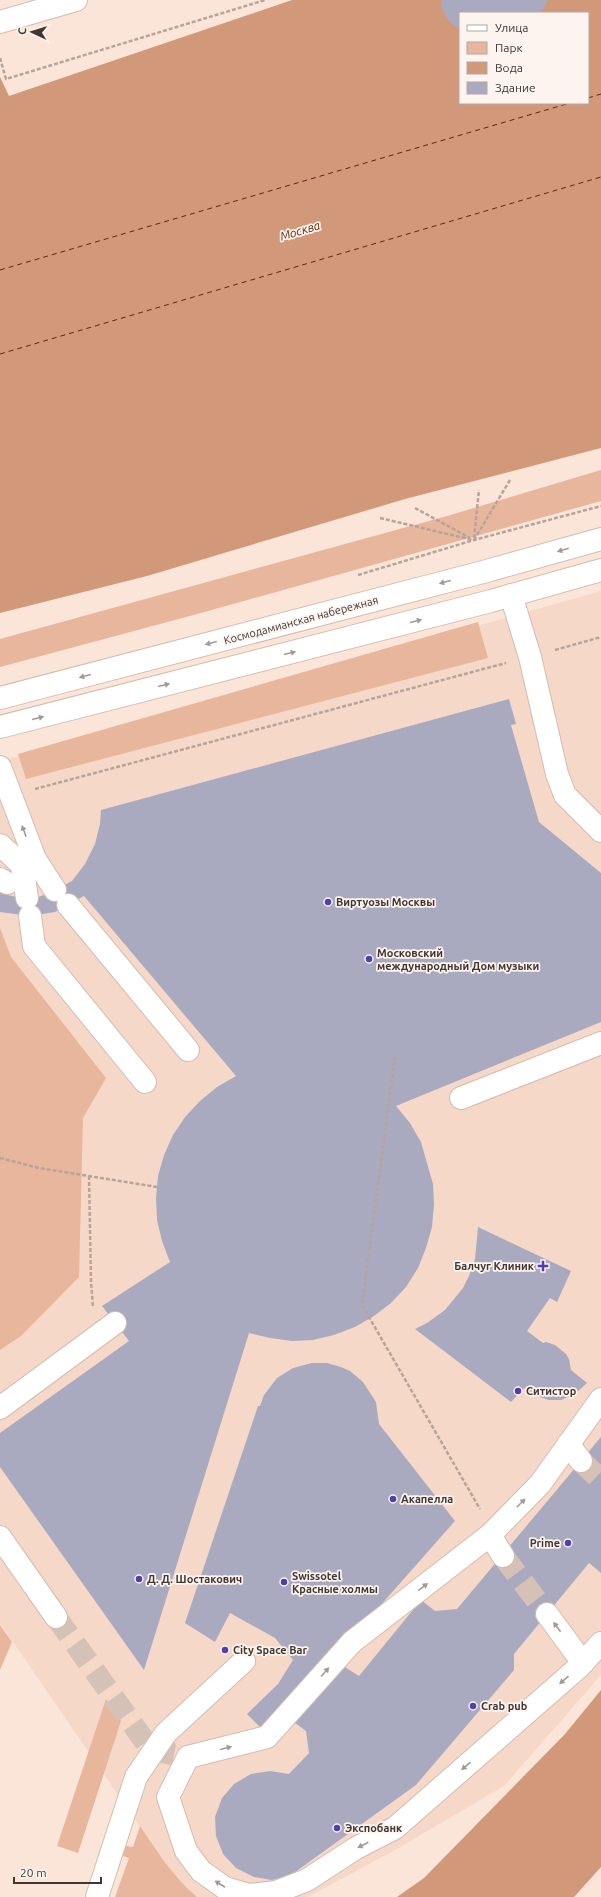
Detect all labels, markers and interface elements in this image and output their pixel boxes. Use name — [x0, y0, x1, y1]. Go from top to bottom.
north arrow — [12, 12, 52, 52]
legend — [459, 12, 589, 104]
text: Улица — [495, 21, 528, 34]
text: С — [16, 27, 28, 35]
text: Парк — [495, 41, 523, 54]
text: Вода — [495, 61, 523, 74]
text: Здание — [495, 81, 536, 94]
water label: Москва — [278, 218, 322, 243]
one-way arrow — [557, 547, 569, 553]
one-way arrow — [439, 579, 451, 585]
street label: Космодамианская набережная — [222, 594, 380, 646]
one-way arrow — [409, 617, 422, 623]
one-way arrow — [205, 640, 217, 646]
one-way arrow — [284, 650, 296, 656]
one-way arrow — [79, 673, 91, 679]
one-way arrow — [158, 682, 170, 688]
one-way arrow — [32, 714, 44, 720]
one-way arrow — [21, 825, 27, 837]
place label: Виртуозы Москвы — [336, 896, 435, 908]
marker: Виртуозы Москвы — [323, 897, 333, 907]
place label: Московский международный Дом музыки — [377, 947, 539, 972]
marker: Московский международный Дом музыки — [364, 954, 374, 964]
place label: Балчуг Клиник — [454, 1260, 535, 1272]
marker: Балчуг Клиник — [537, 1260, 549, 1272]
place label: Ситистор — [526, 1385, 577, 1397]
marker: Ситистор — [513, 1386, 523, 1396]
place label: Акапелла — [401, 1493, 453, 1505]
marker: Акапелла — [388, 1494, 398, 1504]
one-way arrow — [516, 1498, 526, 1508]
place label: Prime — [530, 1537, 560, 1549]
marker: Prime — [563, 1538, 573, 1548]
place label: Swissotel Красные холмы — [292, 1570, 378, 1595]
place label: Д. Д. Шостакович — [147, 1573, 242, 1585]
marker: Д. Д. Шостакович — [134, 1574, 144, 1584]
marker: Swissotel Красные холмы — [279, 1577, 289, 1587]
one-way arrow — [417, 1583, 428, 1591]
one-way arrow — [553, 1622, 561, 1633]
place label: City Space Bar — [233, 1644, 308, 1656]
marker: City Space Bar — [220, 1645, 230, 1655]
one-way arrow — [320, 1668, 329, 1677]
one-way arrow — [558, 1676, 569, 1685]
place label: Crab pub — [481, 1700, 528, 1712]
marker: Crab pub — [468, 1701, 478, 1711]
one-way arrow — [220, 1745, 232, 1751]
one-way arrow — [461, 1761, 471, 1771]
place label: Экспобанк — [345, 1822, 403, 1834]
marker: Экспобанк — [332, 1823, 342, 1833]
one-way arrow — [358, 1841, 369, 1848]
scale bar — [14, 1859, 101, 1885]
text: 20 m — [20, 1866, 47, 1879]
one-way arrow — [214, 1881, 226, 1888]

